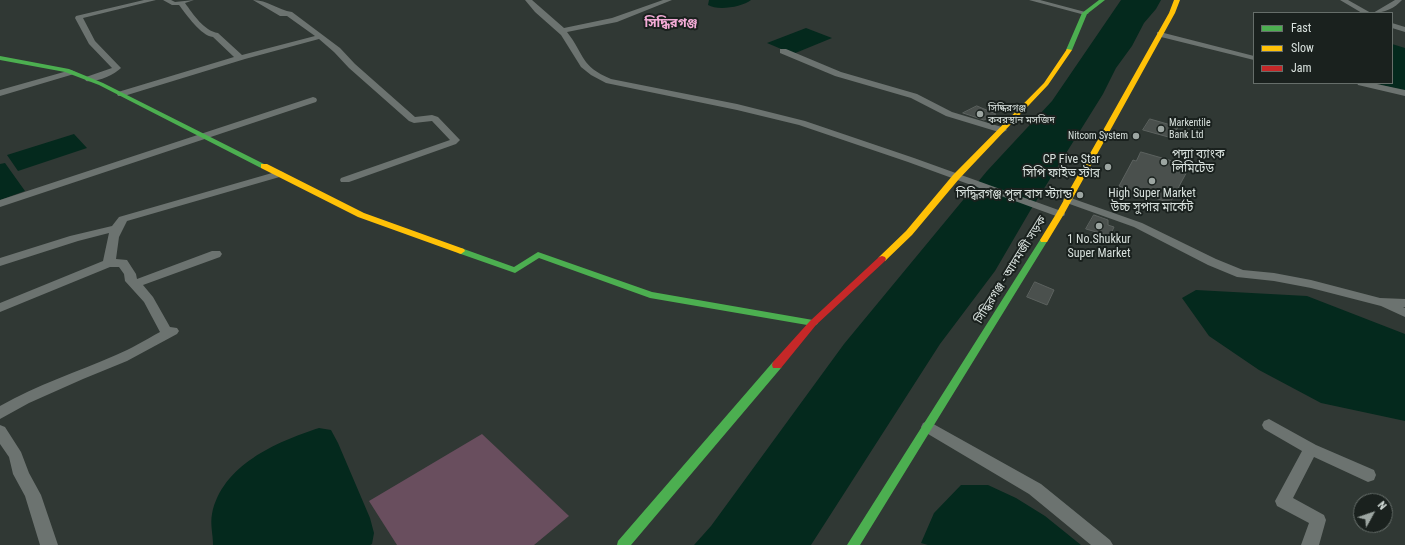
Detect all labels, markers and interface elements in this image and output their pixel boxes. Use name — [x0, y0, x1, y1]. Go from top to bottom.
legend — [1253, 12, 1393, 84]
district label: সিদ্ধিরগঞ্জ — [644, 16, 698, 32]
text: Fast — [1291, 21, 1311, 35]
text: Slow — [1291, 41, 1314, 55]
text: Jam — [1291, 61, 1312, 75]
place label: সিদ্ধিরগঞ্জ কবরস্থান মসজিদ — [988, 102, 1055, 126]
marker: সিদ্ধিরগঞ্জ কবরস্থান মসজিদ — [975, 109, 985, 119]
place label: Markentile Bank Ltd — [1169, 117, 1211, 140]
marker: Markentile Bank Ltd — [1156, 124, 1166, 134]
place label: Nitcom System — [1068, 130, 1128, 142]
marker: Nitcom System — [1131, 131, 1141, 141]
place label: পদ্মা ব্যাংক লিমিটেড — [1172, 148, 1225, 176]
place label: CP Five Star সিপি ফাইভ স্টার — [1023, 153, 1100, 181]
marker: পদ্মা ব্যাংক লিমিটেড — [1159, 157, 1169, 167]
marker: CP Five Star সিপি ফাইভ স্টার — [1103, 162, 1113, 172]
marker: High Super Market উচ্চ সুপার মার্কেট — [1147, 176, 1157, 186]
place label: High Super Market উচ্চ সুপার মার্কেট — [1108, 187, 1196, 215]
place label: সিদ্ধিরগঞ্জ পুল বাস স্ট্যান্ড — [956, 188, 1072, 202]
marker: সিদ্ধিরগঞ্জ পুল বাস স্ট্যান্ড — [1075, 190, 1085, 200]
street label: সিদ্ধিরগঞ্জ - আদমজী সড়ক — [972, 214, 1050, 326]
marker: 1 No.Shukkur Super Market — [1094, 221, 1104, 231]
place label: 1 No.Shukkur Super Market — [1067, 233, 1131, 261]
north arrow — [1353, 493, 1393, 533]
text: N — [1375, 499, 1389, 512]

